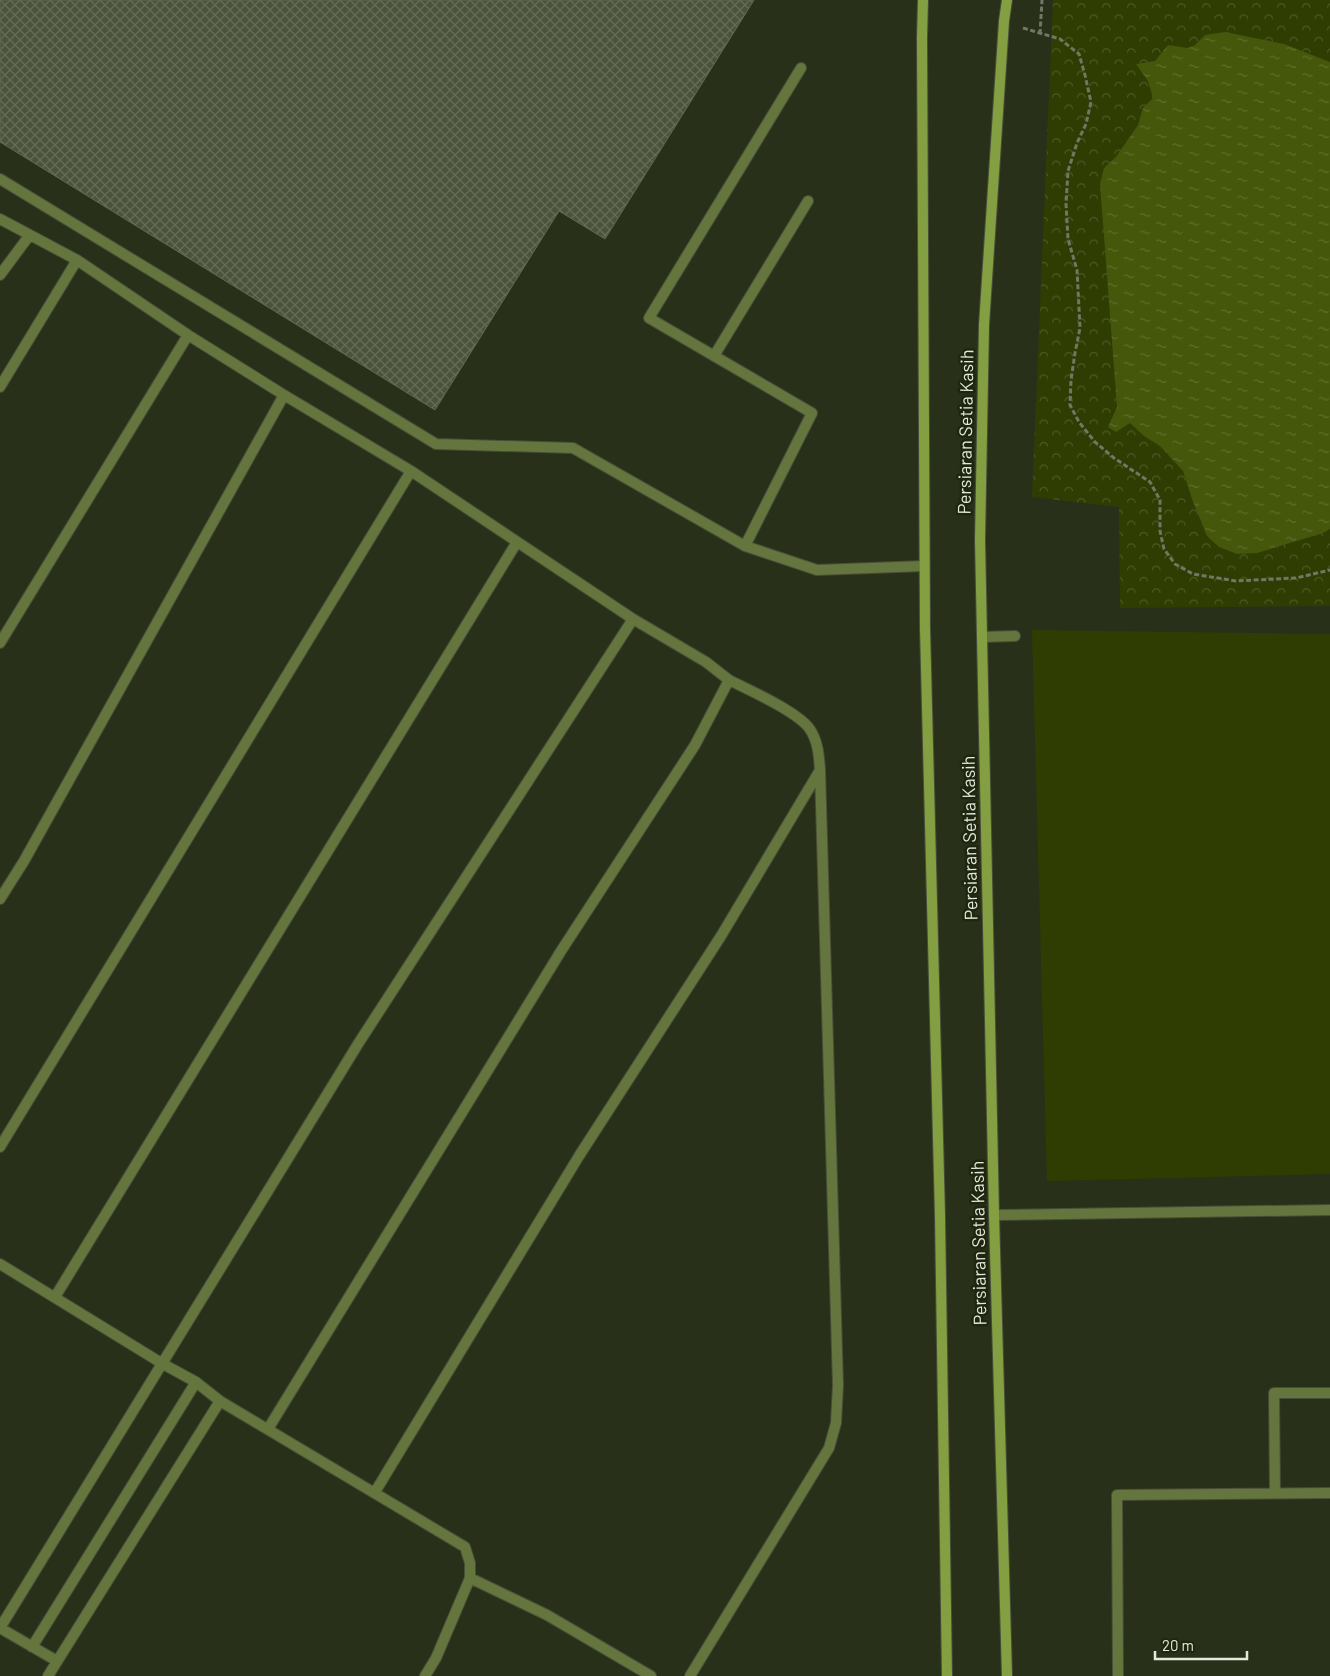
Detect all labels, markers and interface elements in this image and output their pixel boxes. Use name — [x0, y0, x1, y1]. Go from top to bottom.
street label: Persiaran Setia Kasih — [953, 349, 977, 515]
street label: Persiaran Setia Kasih — [957, 755, 981, 921]
street label: Persiaran Setia Kasih — [966, 1160, 990, 1326]
scale bar — [1155, 1628, 1248, 1660]
text: 20 m — [1162, 1636, 1194, 1654]

